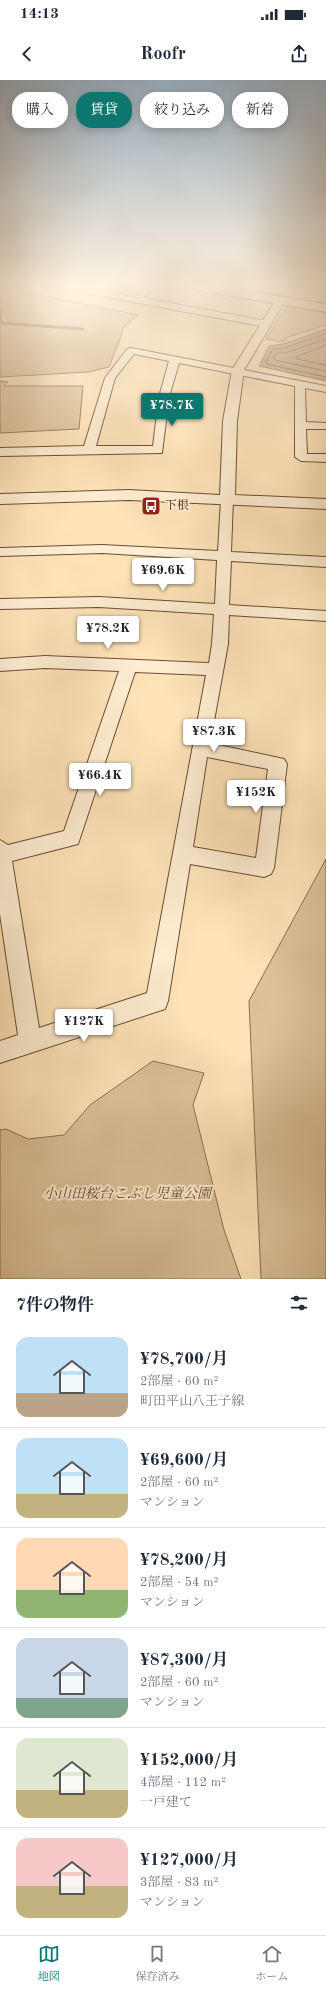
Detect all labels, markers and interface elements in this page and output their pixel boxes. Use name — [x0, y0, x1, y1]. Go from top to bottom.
text: 14:13 — [20, 7, 59, 22]
icon: back — [16, 43, 38, 65]
icon: share — [288, 43, 310, 65]
text: Roofr — [140, 45, 186, 63]
chip: 購入 — [12, 92, 68, 128]
chip: 賃貸 — [76, 92, 132, 128]
chip: 絞り込み — [140, 92, 224, 128]
chip: 新着 — [232, 92, 288, 128]
pin: ¥78.7K — [139, 393, 205, 427]
text: ¥78.7K — [150, 399, 194, 412]
bus stop icon: 下根 — [140, 495, 162, 517]
place label: 下根 — [165, 498, 189, 512]
pin: ¥69.6K — [130, 558, 196, 592]
text: ¥69.6K — [141, 564, 185, 577]
pin: ¥78.2K — [75, 616, 141, 650]
text: ¥78.2K — [86, 622, 130, 635]
pin: ¥87.3K — [181, 719, 247, 753]
text: ¥87.3K — [192, 725, 236, 738]
pin: ¥66.4K — [67, 763, 133, 797]
text: ¥66.4K — [78, 769, 122, 782]
pin: ¥152K — [228, 780, 284, 814]
text: ¥152K — [236, 786, 276, 799]
pin: ¥127K — [56, 1009, 112, 1043]
text: ¥127K — [64, 1015, 104, 1028]
park label: 小山田桜台こぶし児童公園 — [43, 1186, 213, 1201]
icon: filters — [288, 1292, 310, 1314]
text: 7件の物件 — [16, 1297, 94, 1314]
text: ¥78,700/月 — [140, 1351, 229, 1368]
icon: home — [48, 1353, 96, 1401]
text: 2部屋 · 60 m² — [140, 1375, 218, 1388]
text: 町田平山八王子線 — [140, 1395, 244, 1408]
text: ¥69,600/月 — [140, 1452, 229, 1469]
icon: home — [48, 1454, 96, 1502]
text: 2部屋 · 60 m² — [140, 1476, 218, 1489]
text: マンション — [140, 1496, 204, 1509]
text: ¥78,200/月 — [140, 1552, 229, 1569]
icon: home — [48, 1554, 96, 1602]
text: 2部屋 · 54 m² — [140, 1576, 218, 1589]
text: マンション — [140, 1596, 204, 1609]
text: ¥87,300/月 — [140, 1652, 229, 1669]
icon: home — [48, 1654, 96, 1702]
text: 2部屋 · 60 m² — [140, 1676, 218, 1689]
text: マンション — [140, 1696, 204, 1709]
text: ¥152,000/月 — [140, 1752, 238, 1769]
icon: home — [48, 1754, 96, 1802]
text: 4部屋 · 112 m² — [140, 1776, 226, 1789]
text: 一戸建て — [140, 1796, 192, 1809]
text: ¥127,000/月 — [140, 1852, 238, 1869]
icon: home — [48, 1854, 96, 1902]
text: 3部屋 · 83 m² — [140, 1876, 218, 1889]
text: マンション — [140, 1896, 204, 1909]
tab: 地図 — [38, 1943, 60, 1985]
tab: 保存済み — [135, 1943, 179, 1985]
tab: ホーム — [255, 1943, 288, 1985]

